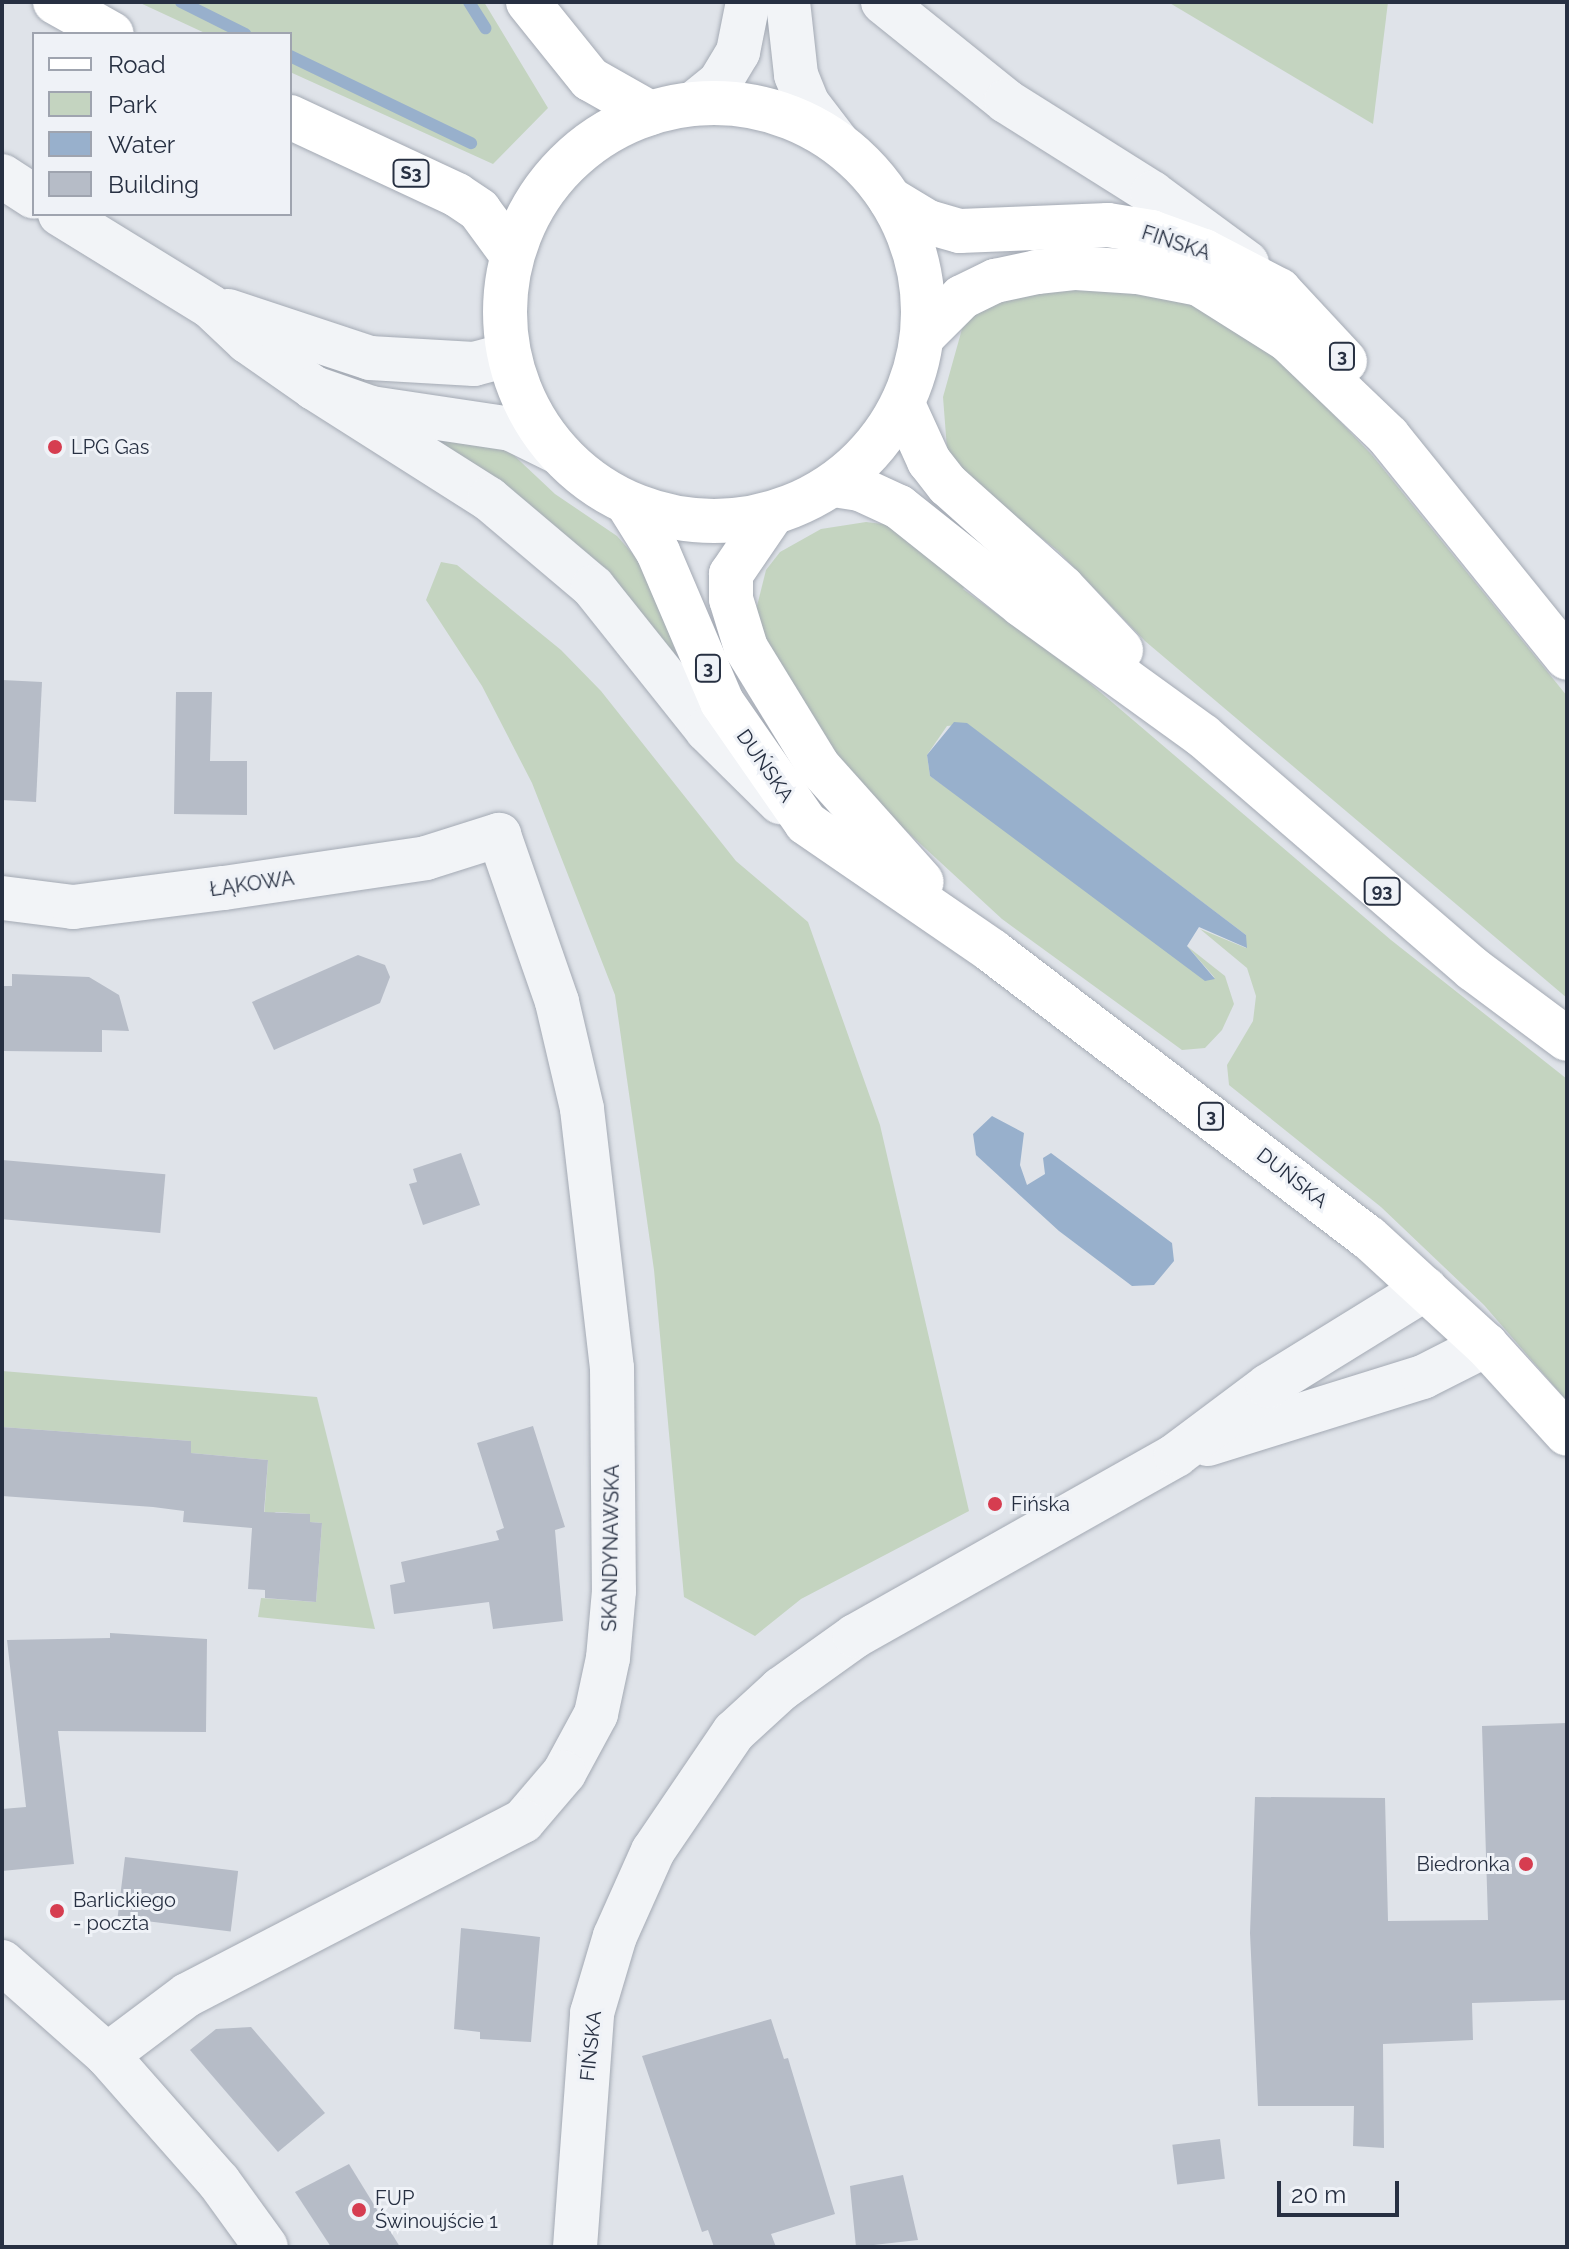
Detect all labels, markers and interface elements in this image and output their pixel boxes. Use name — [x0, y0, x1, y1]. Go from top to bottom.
legend — [32, 32, 292, 216]
text: Road — [108, 50, 166, 79]
text: Park — [108, 90, 157, 119]
text: Water — [108, 130, 175, 159]
road number: S3 — [391, 159, 431, 187]
text: Building — [108, 170, 199, 199]
street label: FIŃSKA — [1139, 221, 1213, 265]
road number: 3 — [1328, 342, 1356, 370]
place label: LPG Gas — [71, 435, 149, 459]
marker: LPG Gas — [46, 438, 64, 456]
road number: 3 — [694, 654, 722, 682]
street label: DUŃSKA — [731, 725, 799, 807]
street label: ŁĄKOWA — [208, 866, 296, 902]
road number: 93 — [1362, 877, 1402, 905]
road number: 3 — [1197, 1102, 1225, 1130]
street label: DUŃSKA — [1252, 1143, 1332, 1213]
street label: SKANDYNAWSKA — [598, 1464, 624, 1632]
place label: Fińska — [1011, 1492, 1070, 1516]
marker: Fińska — [986, 1495, 1004, 1513]
place label: Biedronka — [1416, 1852, 1510, 1876]
marker: Biedronka — [1517, 1855, 1535, 1873]
place label: Barlickiego - poczta — [73, 1888, 176, 1935]
marker: Barlickiego - poczta — [48, 1902, 66, 1920]
street label: FIŃSKA — [575, 2010, 607, 2082]
scale bar — [1281, 2165, 1403, 2215]
text: 20 m — [1291, 2180, 1346, 2209]
place label: FUP Świnoujście 1 — [375, 2186, 498, 2233]
marker: FUP Świnoujście 1 — [350, 2201, 368, 2219]

